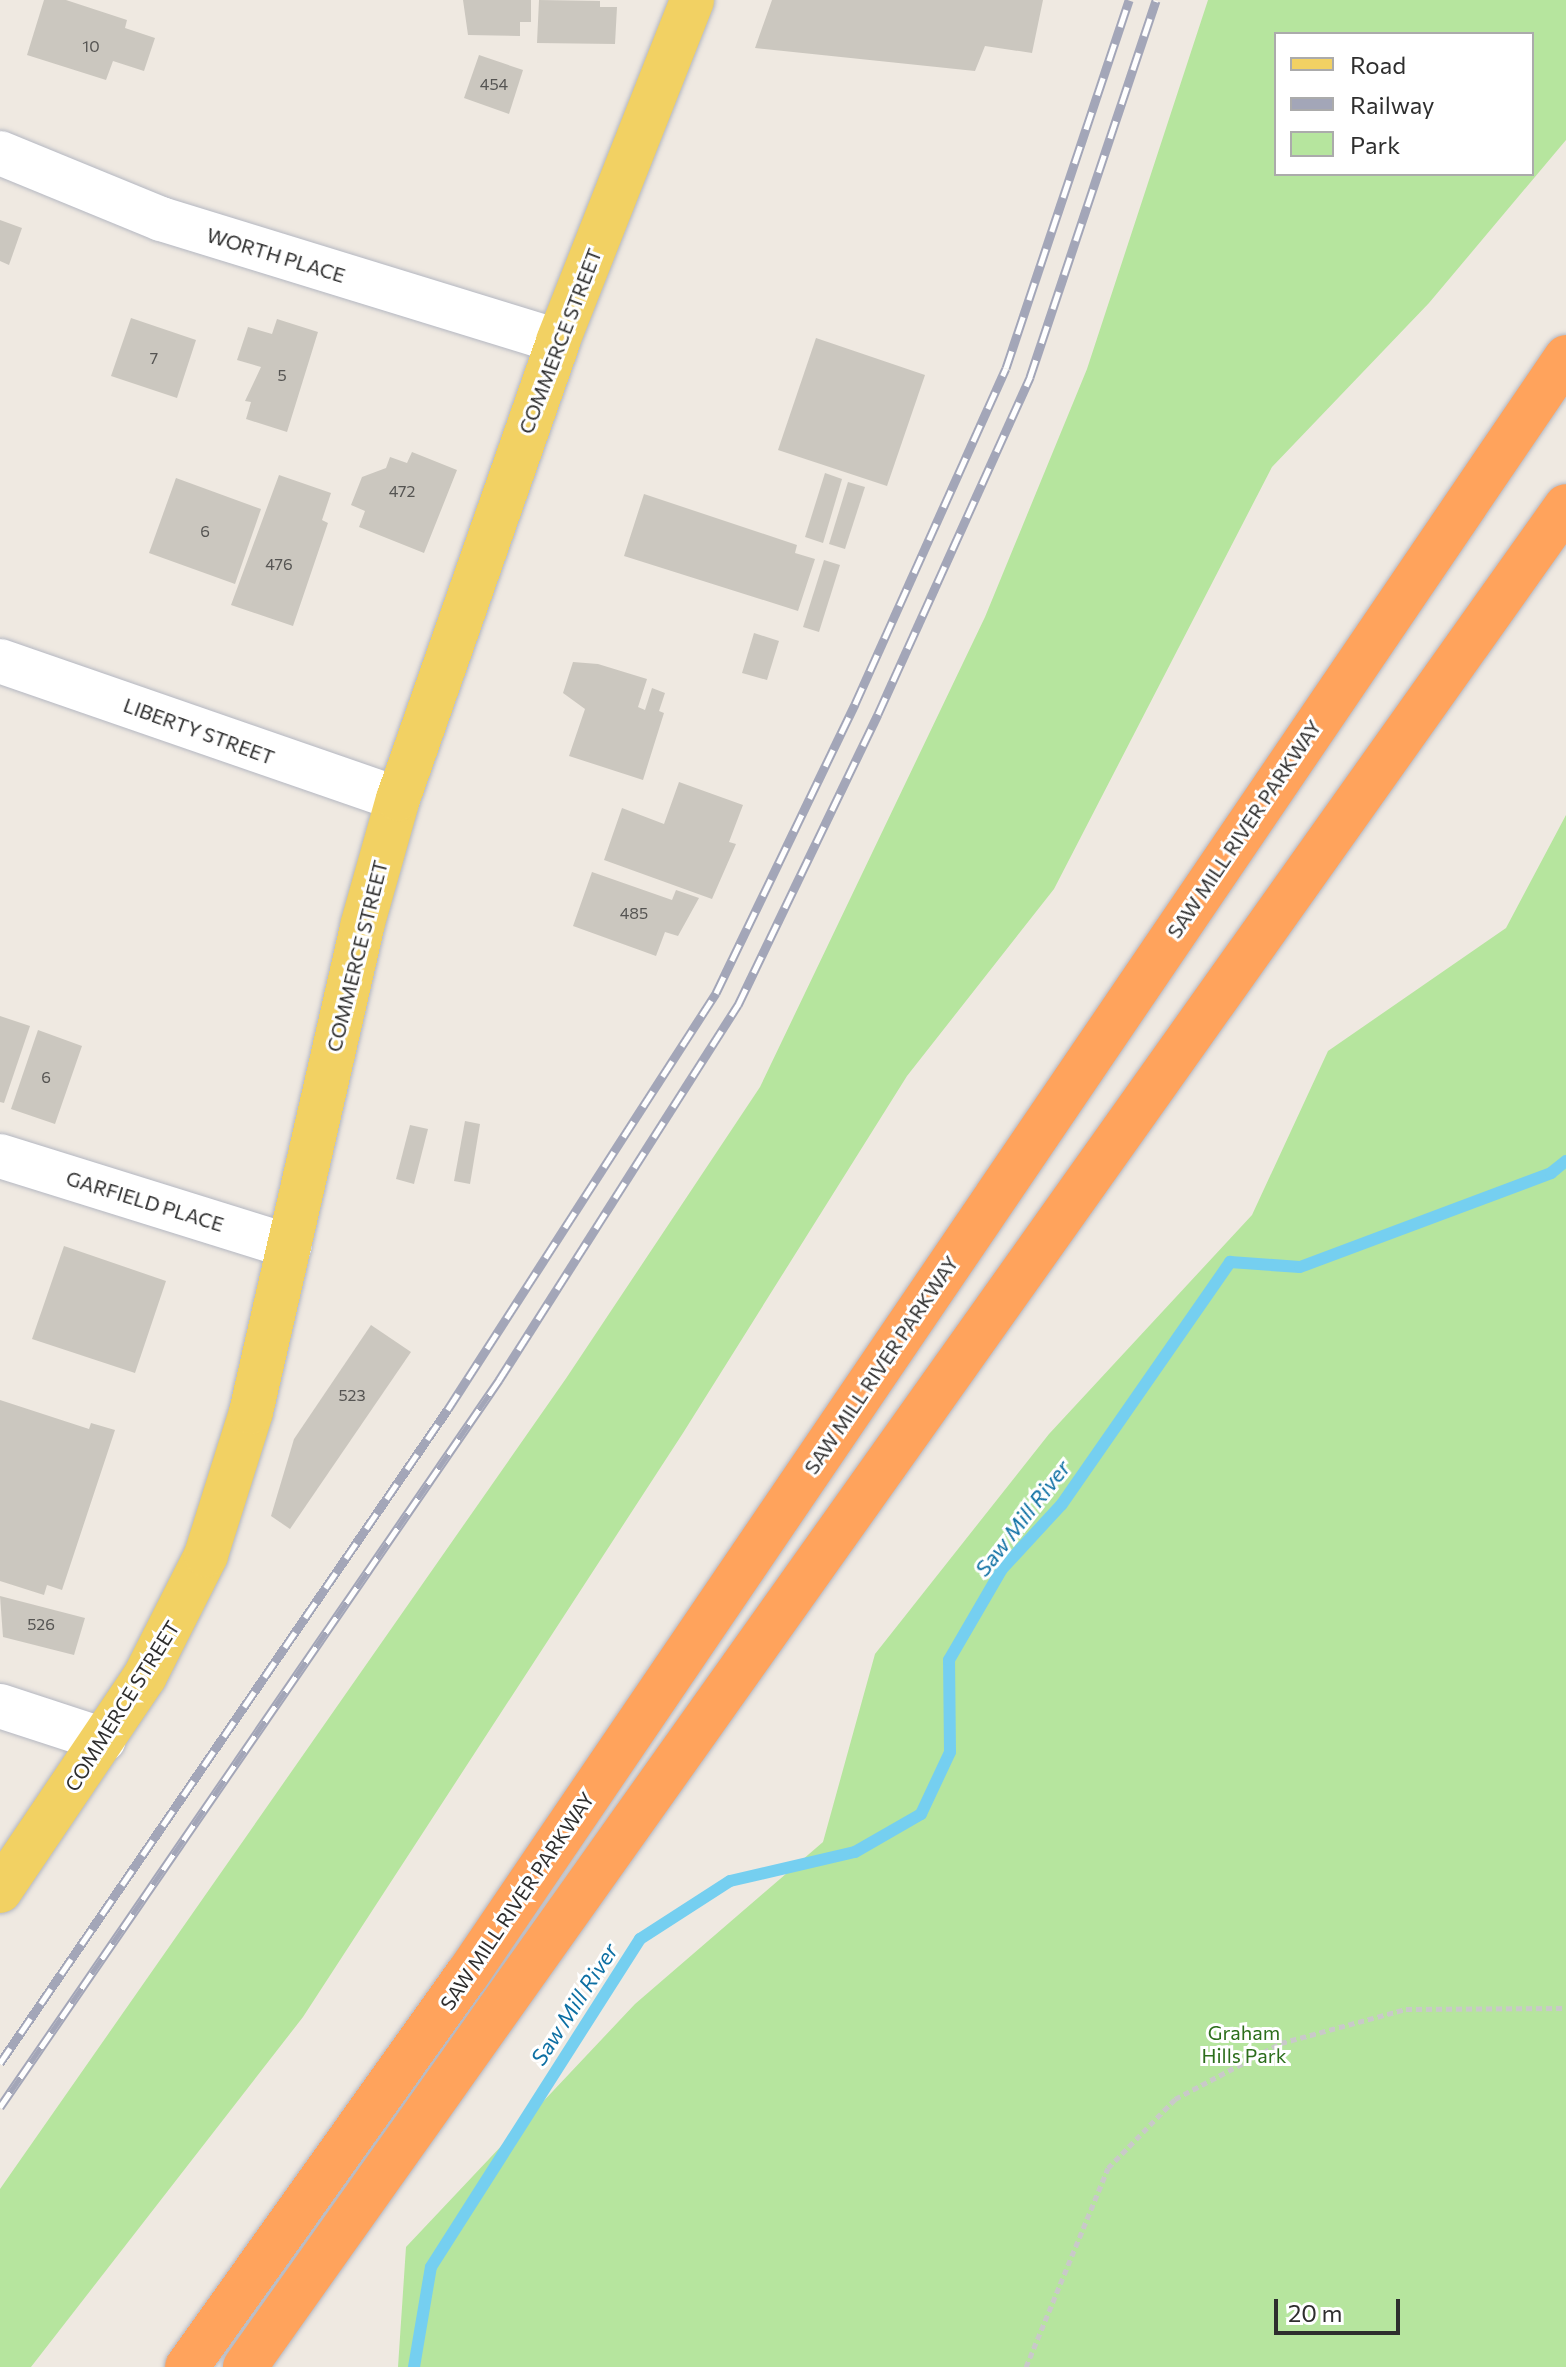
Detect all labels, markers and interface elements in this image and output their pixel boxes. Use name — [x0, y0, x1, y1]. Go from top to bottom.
legend — [1274, 32, 1534, 176]
house number: 10 — [82, 36, 100, 56]
text: Road — [1350, 50, 1406, 79]
house number: 454 — [480, 74, 508, 94]
text: Railway — [1350, 90, 1435, 119]
text: Park — [1350, 130, 1400, 159]
street label: WORTH PLACE — [204, 223, 348, 287]
street label: COMMERCE STREET — [514, 245, 606, 437]
house number: 7 — [150, 348, 158, 368]
house number: 5 — [277, 365, 287, 385]
house number: 472 — [389, 481, 415, 501]
house number: 6 — [200, 521, 210, 541]
house number: 476 — [265, 554, 293, 574]
street label: LIBERTY STREET — [120, 693, 278, 769]
street label: SAW MILL RIVER PARKWAY — [1162, 715, 1326, 943]
street label: COMMERCE STREET — [322, 858, 392, 1054]
house number: 485 — [620, 903, 648, 923]
house number: 6 — [41, 1067, 51, 1087]
street label: GARFIELD PLACE — [63, 1166, 227, 1236]
street label: SAW MILL RIVER PARKWAY — [799, 1251, 963, 1479]
house number: 523 — [338, 1385, 366, 1405]
water label: Saw Mill River — [969, 1455, 1075, 1581]
house number: 526 — [27, 1614, 55, 1634]
street label: COMMERCE STREET — [60, 1616, 184, 1796]
street label: SAW MILL RIVER PARKWAY — [435, 1787, 599, 2015]
water label: Saw Mill River — [525, 1938, 623, 2070]
park label: Graham Hills Park — [1201, 2021, 1287, 2068]
scale bar — [1278, 2283, 1404, 2333]
text: 20 m — [1288, 2298, 1342, 2327]

